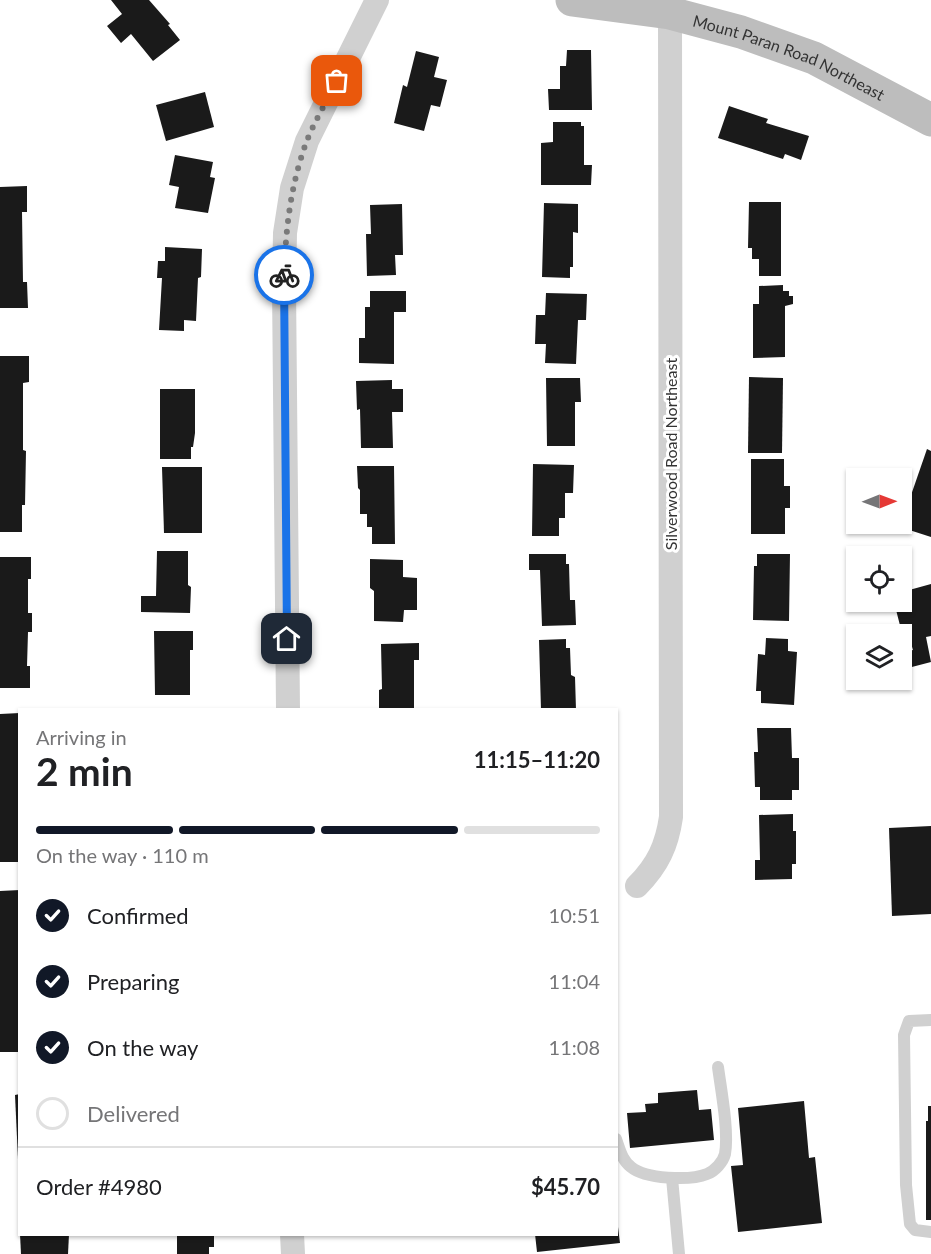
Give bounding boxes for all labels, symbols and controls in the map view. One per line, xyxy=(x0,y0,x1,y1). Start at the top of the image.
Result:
street label: Mount Paran Road Northeast xyxy=(691,10,888,103)
pin xyxy=(311,55,362,106)
icon: bag xyxy=(320,64,353,97)
courier xyxy=(254,245,314,305)
icon: bike xyxy=(268,259,301,292)
street label: Silverwood Road Northeast xyxy=(661,358,680,550)
north arrow xyxy=(846,468,912,534)
map controls xyxy=(846,468,912,690)
button: locate xyxy=(846,546,912,612)
pin xyxy=(261,613,312,664)
icon: home xyxy=(270,622,303,655)
button: layers xyxy=(846,624,912,690)
text: Arriving in xyxy=(36,725,127,749)
text: 11:15–11:20 xyxy=(474,746,600,773)
text: 2 min xyxy=(36,748,133,794)
text: On the way · 110 m xyxy=(36,843,209,867)
icon: check xyxy=(36,899,69,932)
text: Confirmed xyxy=(87,902,189,929)
text: 10:51 xyxy=(549,903,600,927)
icon: check xyxy=(36,965,69,998)
text: Preparing xyxy=(87,968,179,995)
text: 11:04 xyxy=(549,969,600,993)
icon: check xyxy=(36,1031,69,1064)
text: On the way xyxy=(87,1034,198,1061)
text: 11:08 xyxy=(549,1035,600,1059)
text: Delivered xyxy=(87,1100,180,1127)
text: Order #4980 xyxy=(36,1173,162,1200)
text: $45.70 xyxy=(531,1173,600,1200)

